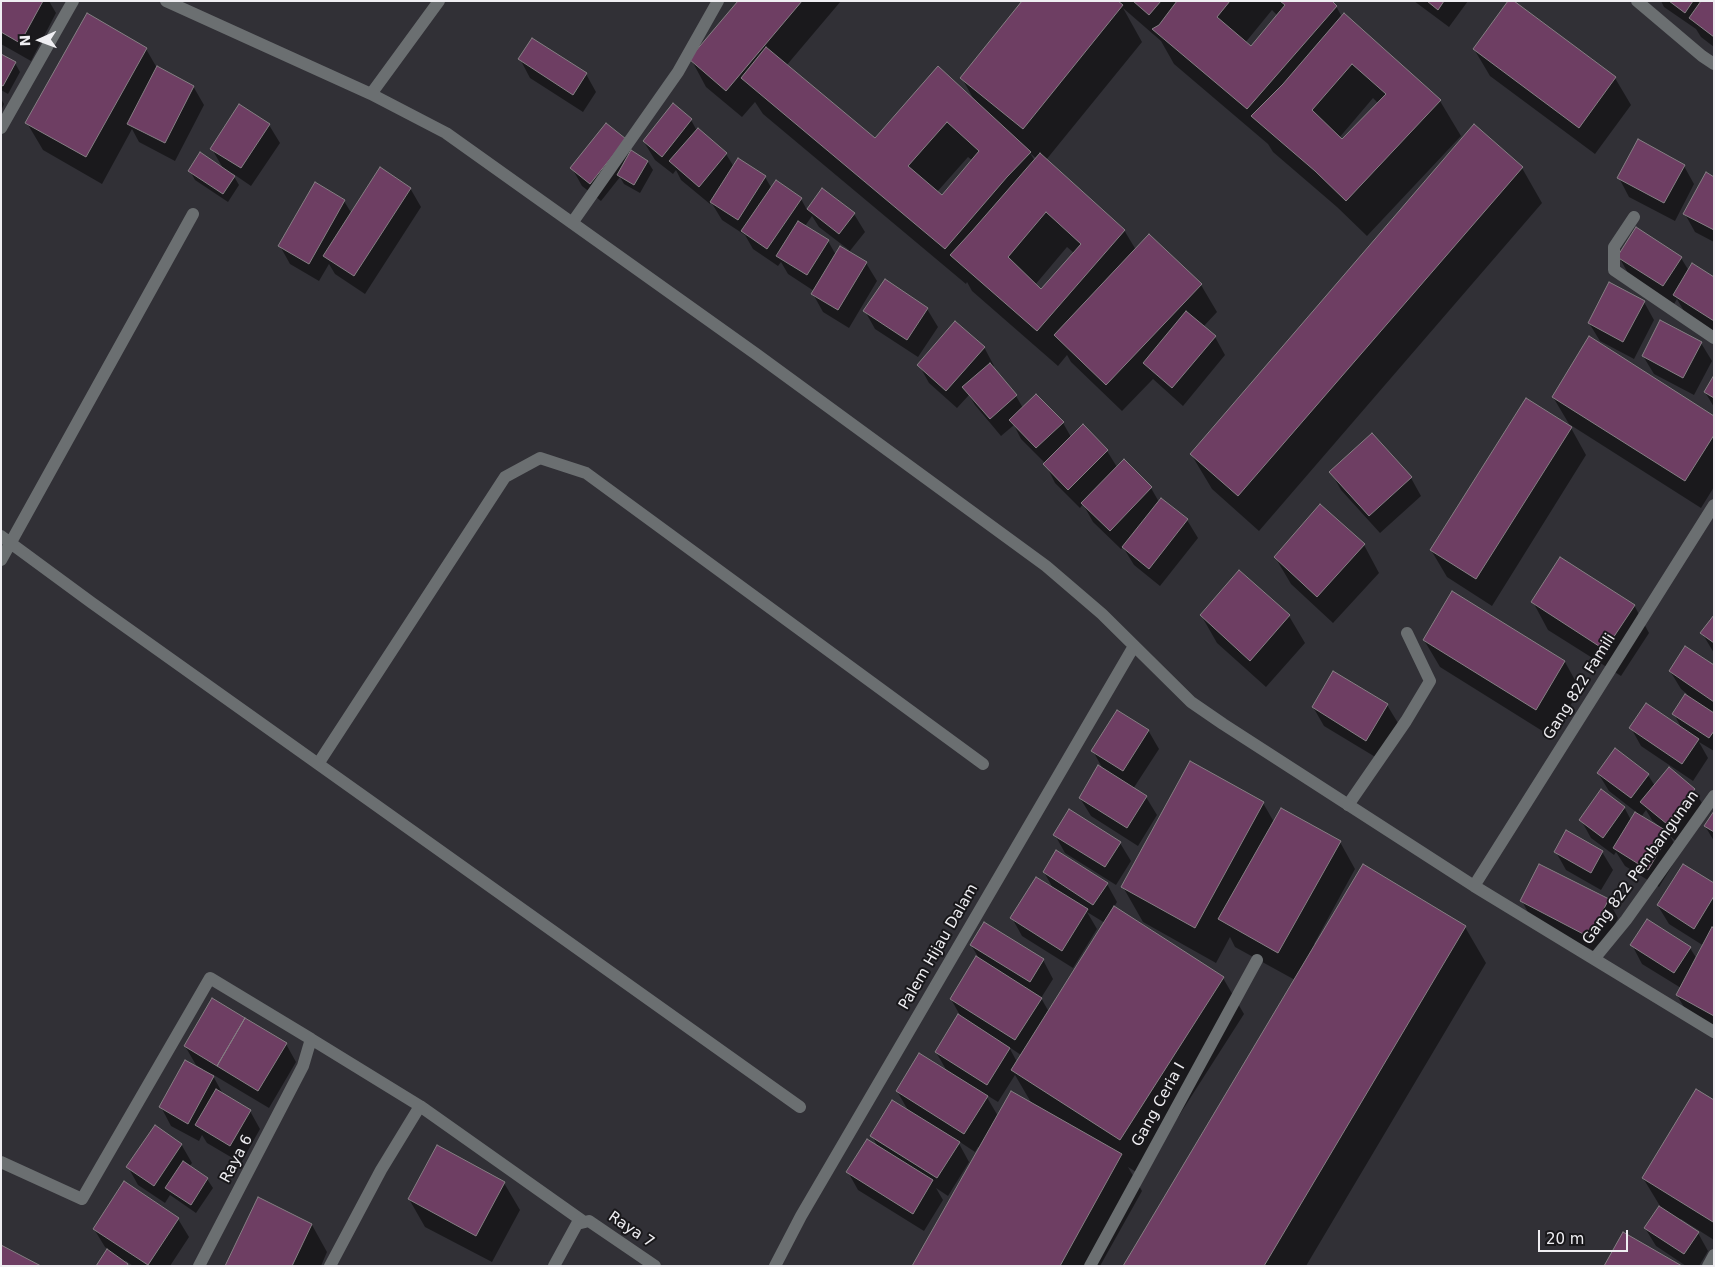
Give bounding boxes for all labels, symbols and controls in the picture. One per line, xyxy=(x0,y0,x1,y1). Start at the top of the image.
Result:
north arrow xyxy=(15,15,65,65)
text: N xyxy=(17,34,33,47)
street label: Gang 822 Famili xyxy=(1540,631,1620,743)
street label: Gang 822 Pembangunan xyxy=(1579,788,1703,948)
street label: Palem Hijau Dalam xyxy=(896,881,982,1013)
street label: Gang Ceria I xyxy=(1129,1060,1189,1150)
street label: Raya 6 xyxy=(217,1132,257,1186)
street label: Raya 7 xyxy=(605,1208,657,1252)
scale bar xyxy=(1540,1220,1630,1252)
text: 20 m xyxy=(1546,1230,1584,1248)

